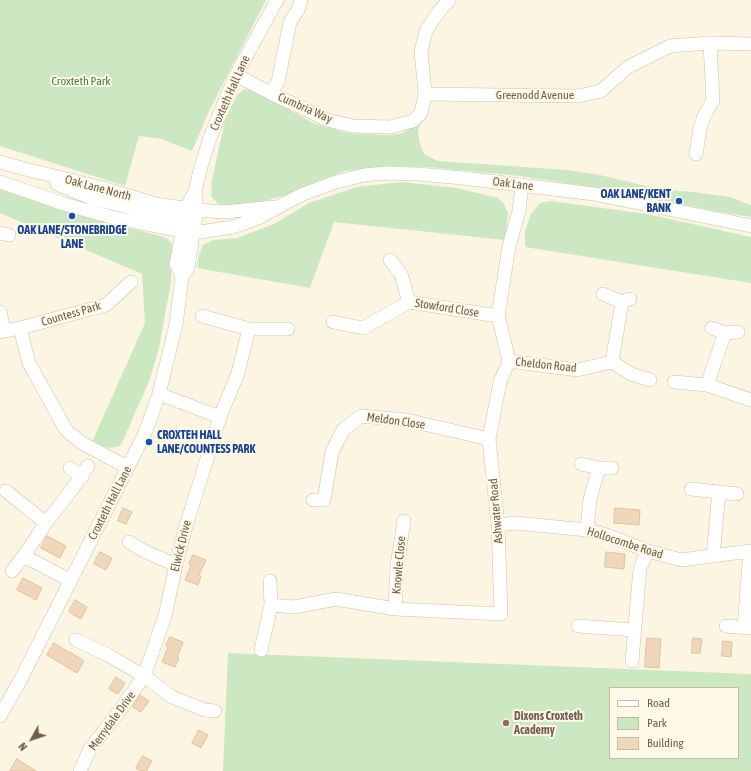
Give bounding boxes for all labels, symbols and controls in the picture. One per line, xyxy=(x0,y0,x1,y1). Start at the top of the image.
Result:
street label: Croxteth Hall Lane xyxy=(207,53,253,133)
park label: Croxteth Park xyxy=(51,74,111,88)
street label: Greenodd Avenue xyxy=(496,88,574,102)
street label: Cumbria Way xyxy=(276,90,334,126)
street label: Oak Lane North xyxy=(63,172,133,204)
street label: Oak Lane xyxy=(492,174,534,194)
place label: OAK LANE/KENT BANK xyxy=(600,187,671,215)
marker: OAK LANE/KENT BANK xyxy=(674,196,684,206)
marker: OAK LANE/STONEBRIDGE LANE xyxy=(67,211,77,221)
place label: OAK LANE/STONEBRIDGE LANE xyxy=(17,223,127,251)
street label: Stowford Close xyxy=(414,296,480,320)
street label: Countess Park xyxy=(39,299,103,329)
street label: Cheldon Road xyxy=(515,355,577,375)
street label: Meldon Close xyxy=(366,410,426,432)
place label: CROXTEH HALL LANE/COUNTESS PARK xyxy=(157,428,255,456)
marker: CROXTEH HALL LANE/COUNTESS PARK xyxy=(144,437,154,447)
street label: Croxteth Hall Lane xyxy=(85,464,135,542)
street label: Ashwater Road xyxy=(486,478,506,544)
street label: Elwick Drive xyxy=(168,519,194,573)
street label: Hollocombe Road xyxy=(585,524,665,562)
street label: Knowle Close xyxy=(389,535,409,595)
legend xyxy=(609,687,739,759)
street label: Merrydale Drive xyxy=(86,688,138,754)
text: Road xyxy=(647,696,670,710)
place label: Dixons Croxteth Academy xyxy=(514,709,583,737)
text: Park xyxy=(647,716,667,730)
marker: Dixons Croxteth Academy xyxy=(501,718,511,728)
north arrow xyxy=(12,719,52,759)
text: Building xyxy=(647,736,684,750)
text: N xyxy=(16,740,29,753)

